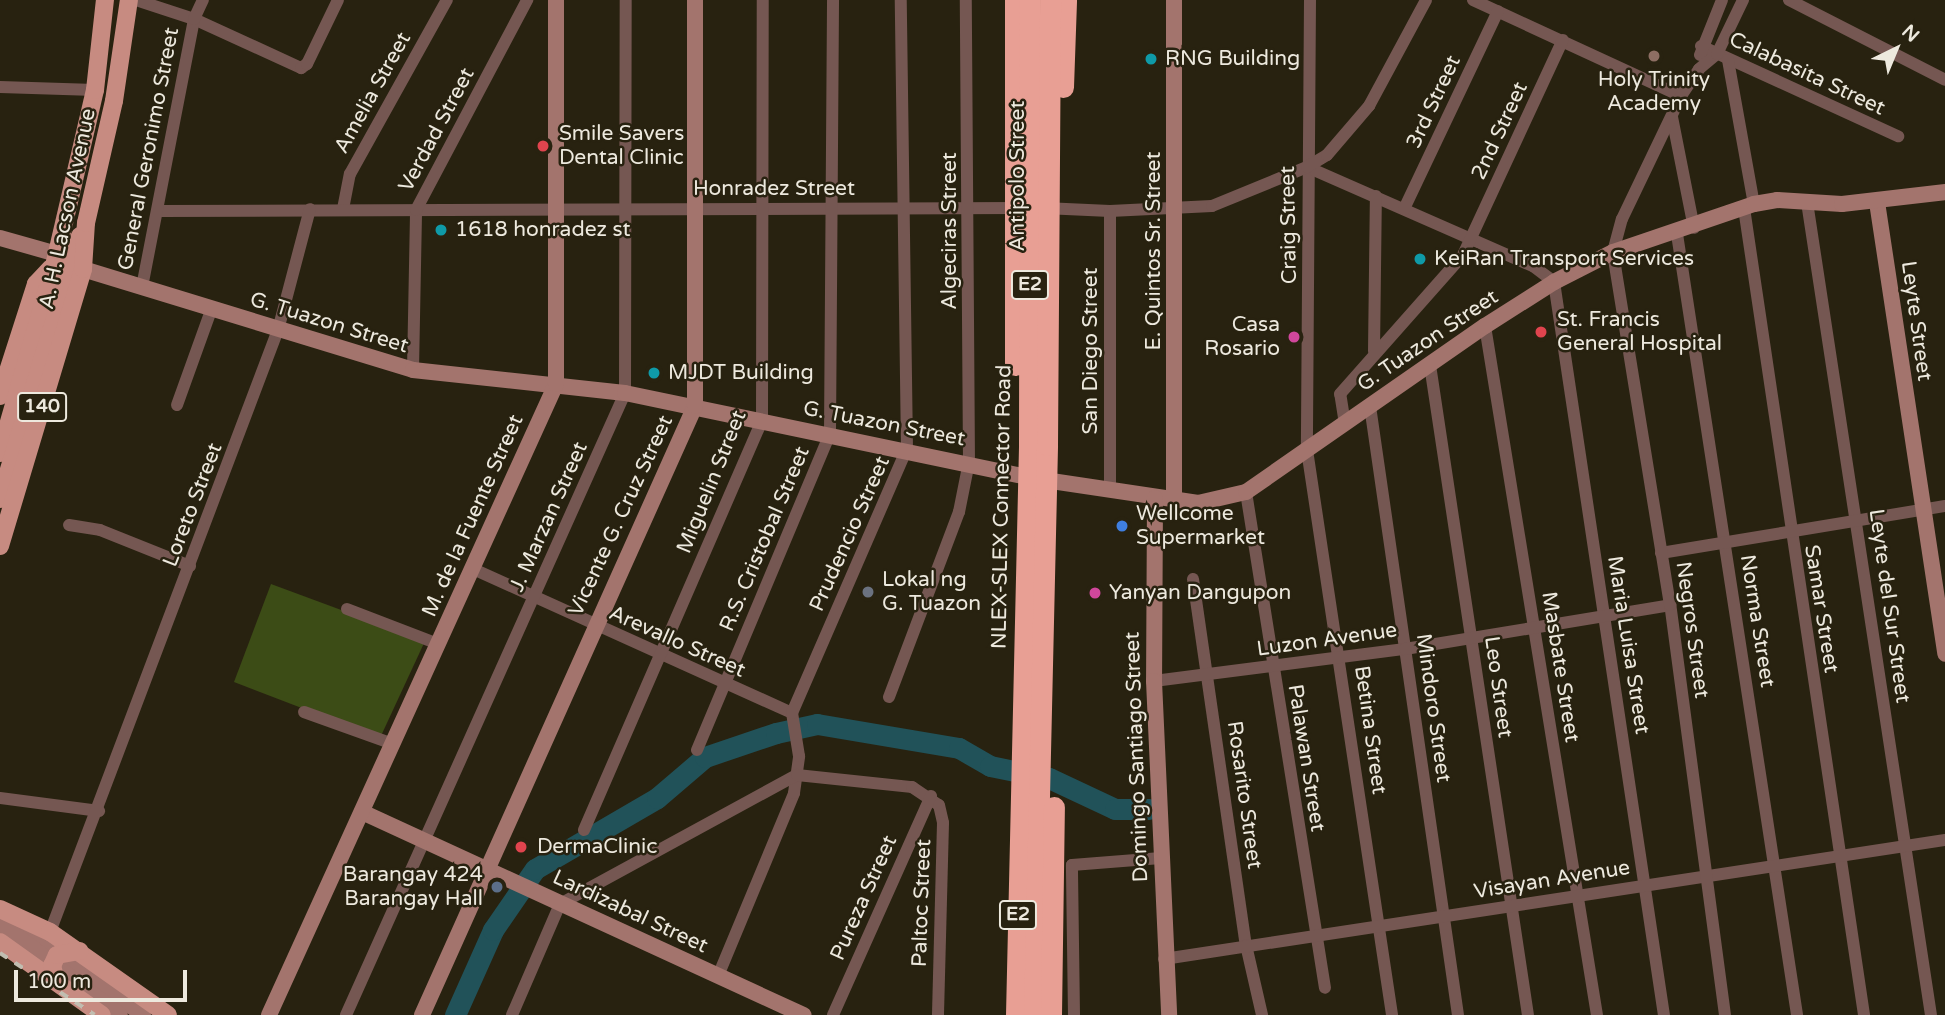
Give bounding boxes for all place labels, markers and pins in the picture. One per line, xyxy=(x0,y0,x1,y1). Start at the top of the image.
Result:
place label: RNG Building xyxy=(1165,46,1300,72)
marker: Holy Trinity Academy xyxy=(1646,48,1662,64)
marker: RNG Building xyxy=(1143,51,1159,67)
place label: Holy Trinity Academy xyxy=(1598,67,1710,117)
place label: Smile Savers Dental Clinic xyxy=(559,121,684,171)
marker: Smile Savers Dental Clinic xyxy=(533,136,553,156)
place label: 1618 honradez st xyxy=(455,217,630,243)
marker: 1618 honradez st xyxy=(433,222,449,238)
place label: KeiRan Transport Services xyxy=(1434,246,1694,272)
marker: KeiRan Transport Services xyxy=(1412,251,1428,267)
place label: St. Francis General Hospital xyxy=(1557,307,1722,357)
place label: Casa Rosario xyxy=(1204,312,1280,362)
marker: St. Francis General Hospital xyxy=(1531,322,1551,342)
marker: Casa Rosario xyxy=(1286,329,1302,345)
place label: MJDT Building xyxy=(668,360,814,386)
marker: MJDT Building xyxy=(646,365,662,381)
place label: Wellcome Supermarket xyxy=(1136,501,1265,551)
marker: Wellcome Supermarket xyxy=(1114,518,1130,534)
place label: Lokal ng G. Tuazon xyxy=(882,567,981,617)
place label: Yanyan Dangupon xyxy=(1109,580,1291,606)
marker: Lokal ng G. Tuazon xyxy=(860,584,876,600)
marker: Yanyan Dangupon xyxy=(1087,585,1103,601)
place label: DermaClinic xyxy=(537,834,657,860)
marker: DermaClinic xyxy=(511,837,531,857)
place label: Barangay 424 Barangay Hall xyxy=(343,862,483,912)
marker: Barangay 424 Barangay Hall xyxy=(489,879,505,895)

